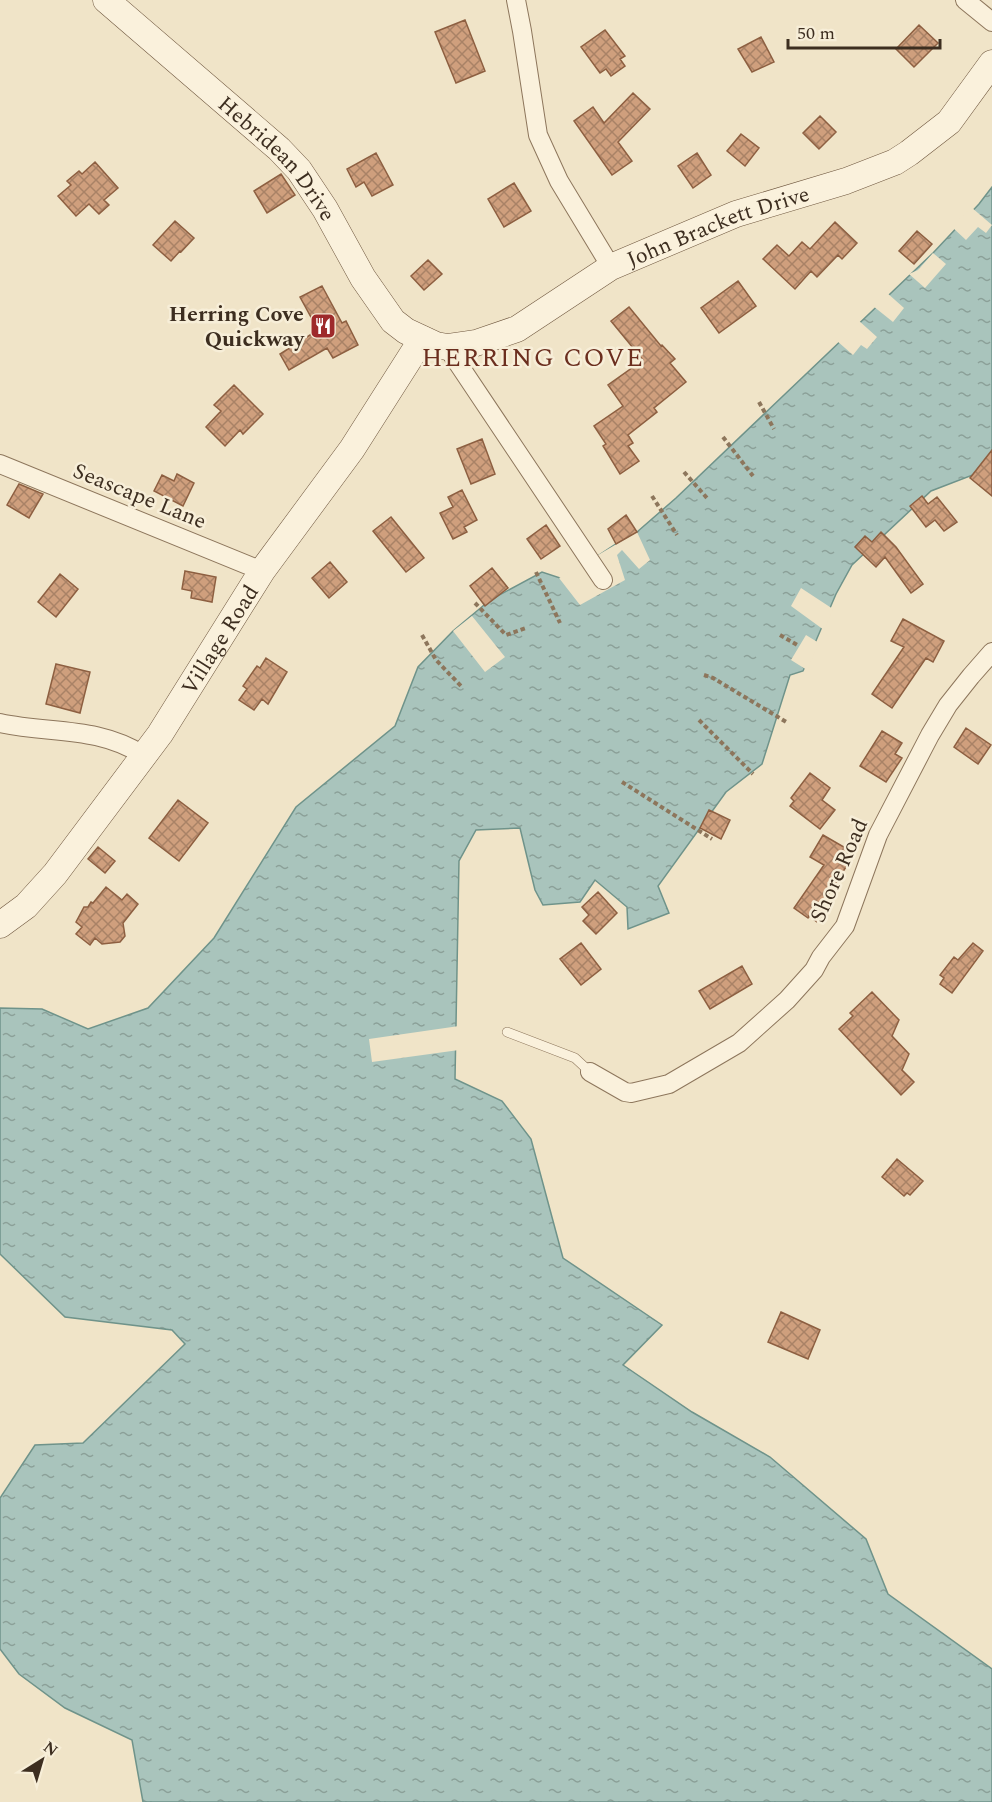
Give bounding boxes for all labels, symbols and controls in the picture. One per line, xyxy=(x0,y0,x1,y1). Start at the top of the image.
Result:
scale bar xyxy=(788,12,940,50)
text: 50 m xyxy=(797,20,835,47)
street label: Hebridean Drive xyxy=(210,88,343,227)
street label: John Brackett Drive xyxy=(622,178,814,277)
place label: Herring Cove Quickway xyxy=(169,298,306,356)
restaurant icon: Herring Cove Quickway xyxy=(308,311,338,341)
district label: HERRING COVE xyxy=(421,338,645,378)
street label: Seascape Lane xyxy=(68,455,211,538)
street label: Village Road xyxy=(174,579,267,702)
street label: Shore Road xyxy=(802,813,877,928)
north arrow xyxy=(12,1730,72,1790)
text: N xyxy=(38,1735,63,1762)

